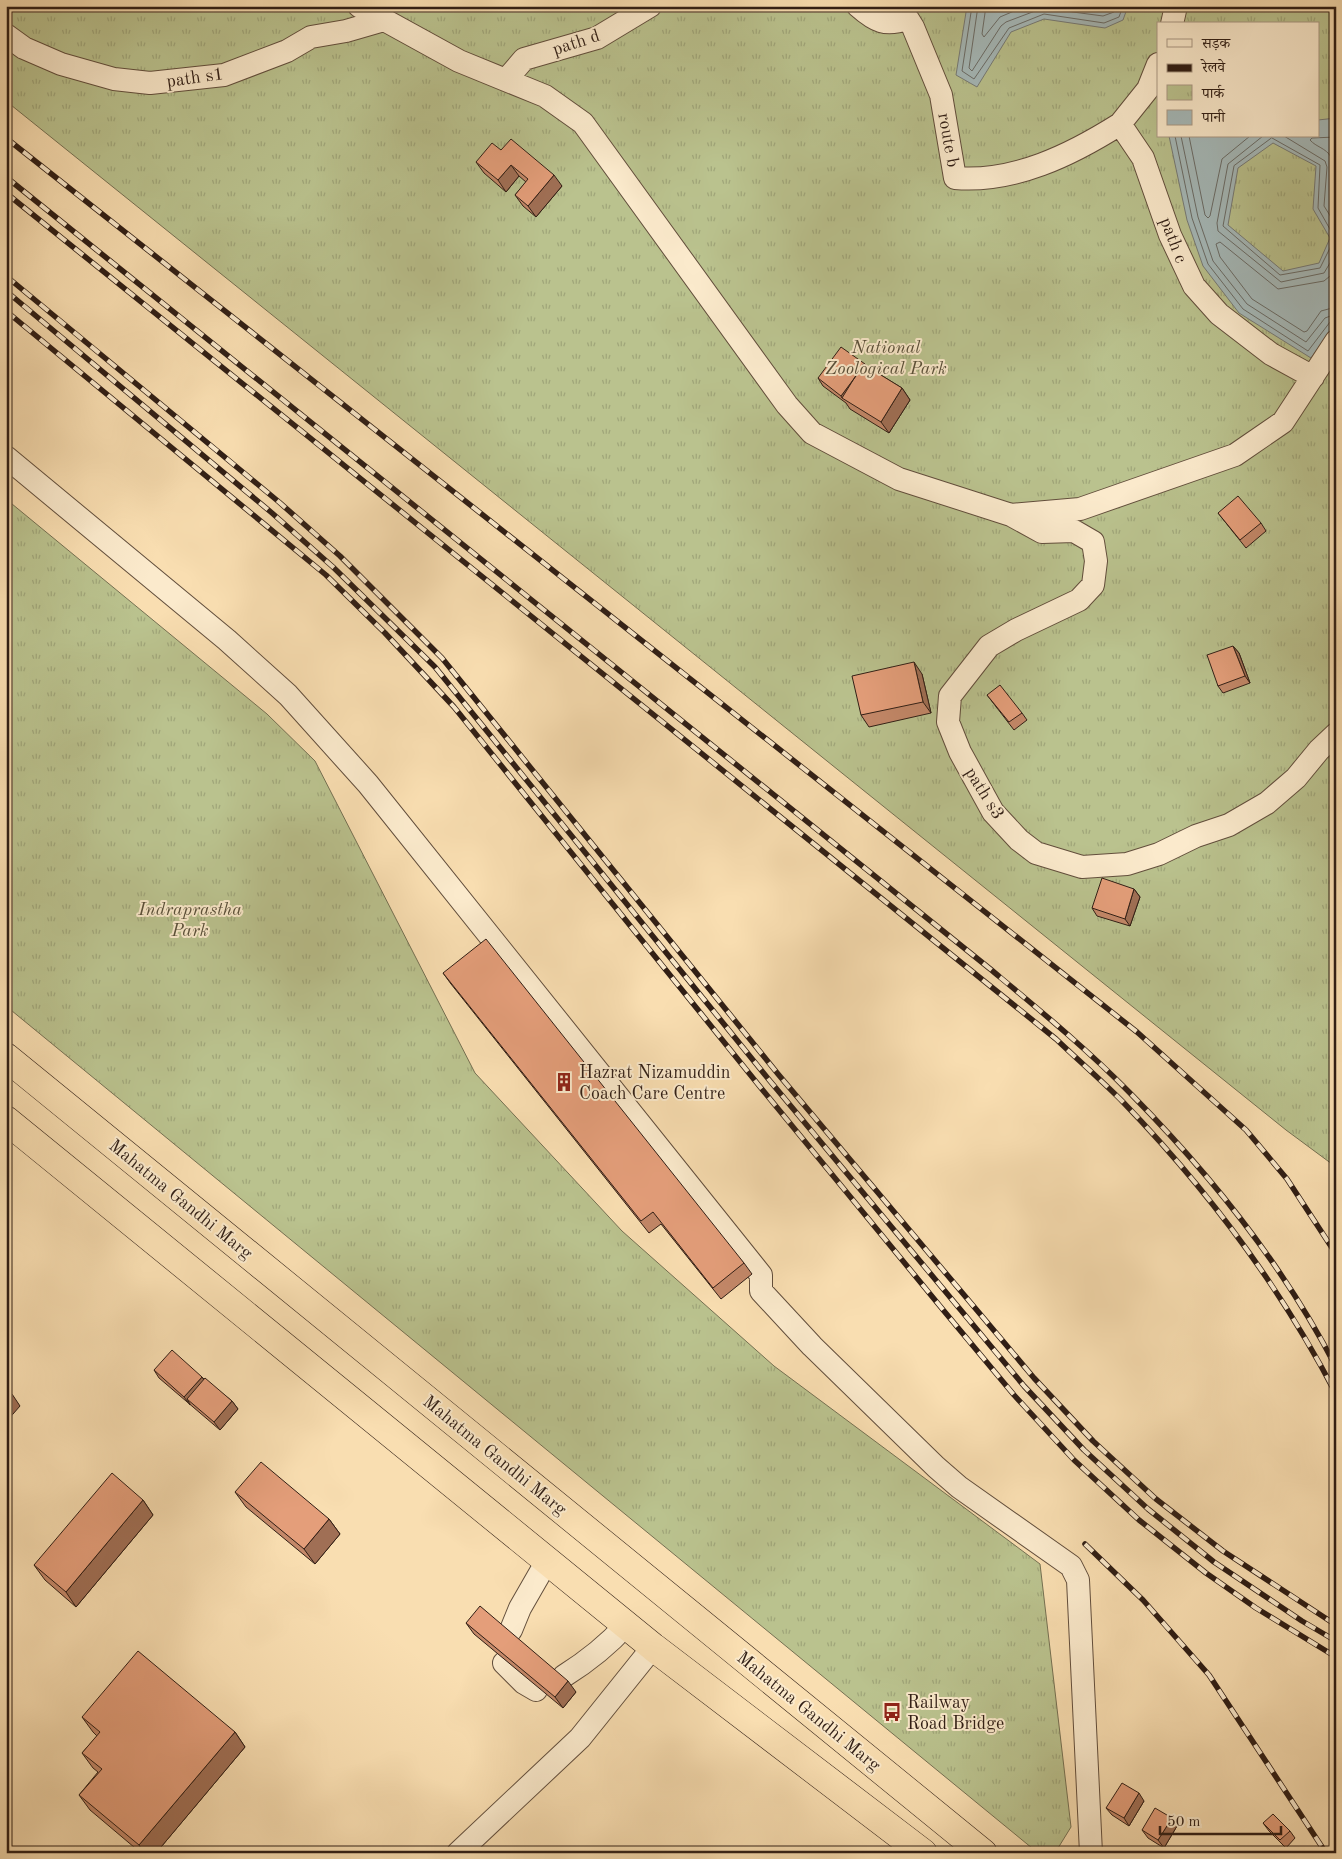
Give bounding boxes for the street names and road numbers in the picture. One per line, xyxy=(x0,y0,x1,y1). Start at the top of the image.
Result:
street label: path d xyxy=(550,27,602,59)
street label: path s1 xyxy=(165,65,225,91)
street label: route b xyxy=(934,112,962,169)
street label: path c xyxy=(1156,215,1190,266)
street label: path s3 xyxy=(961,764,1007,823)
street label: Mahatma Gandhi Marg xyxy=(105,1136,256,1263)
street label: Mahatma Gandhi Marg xyxy=(419,1392,570,1519)
street label: Mahatma Gandhi Marg xyxy=(733,1648,884,1775)

